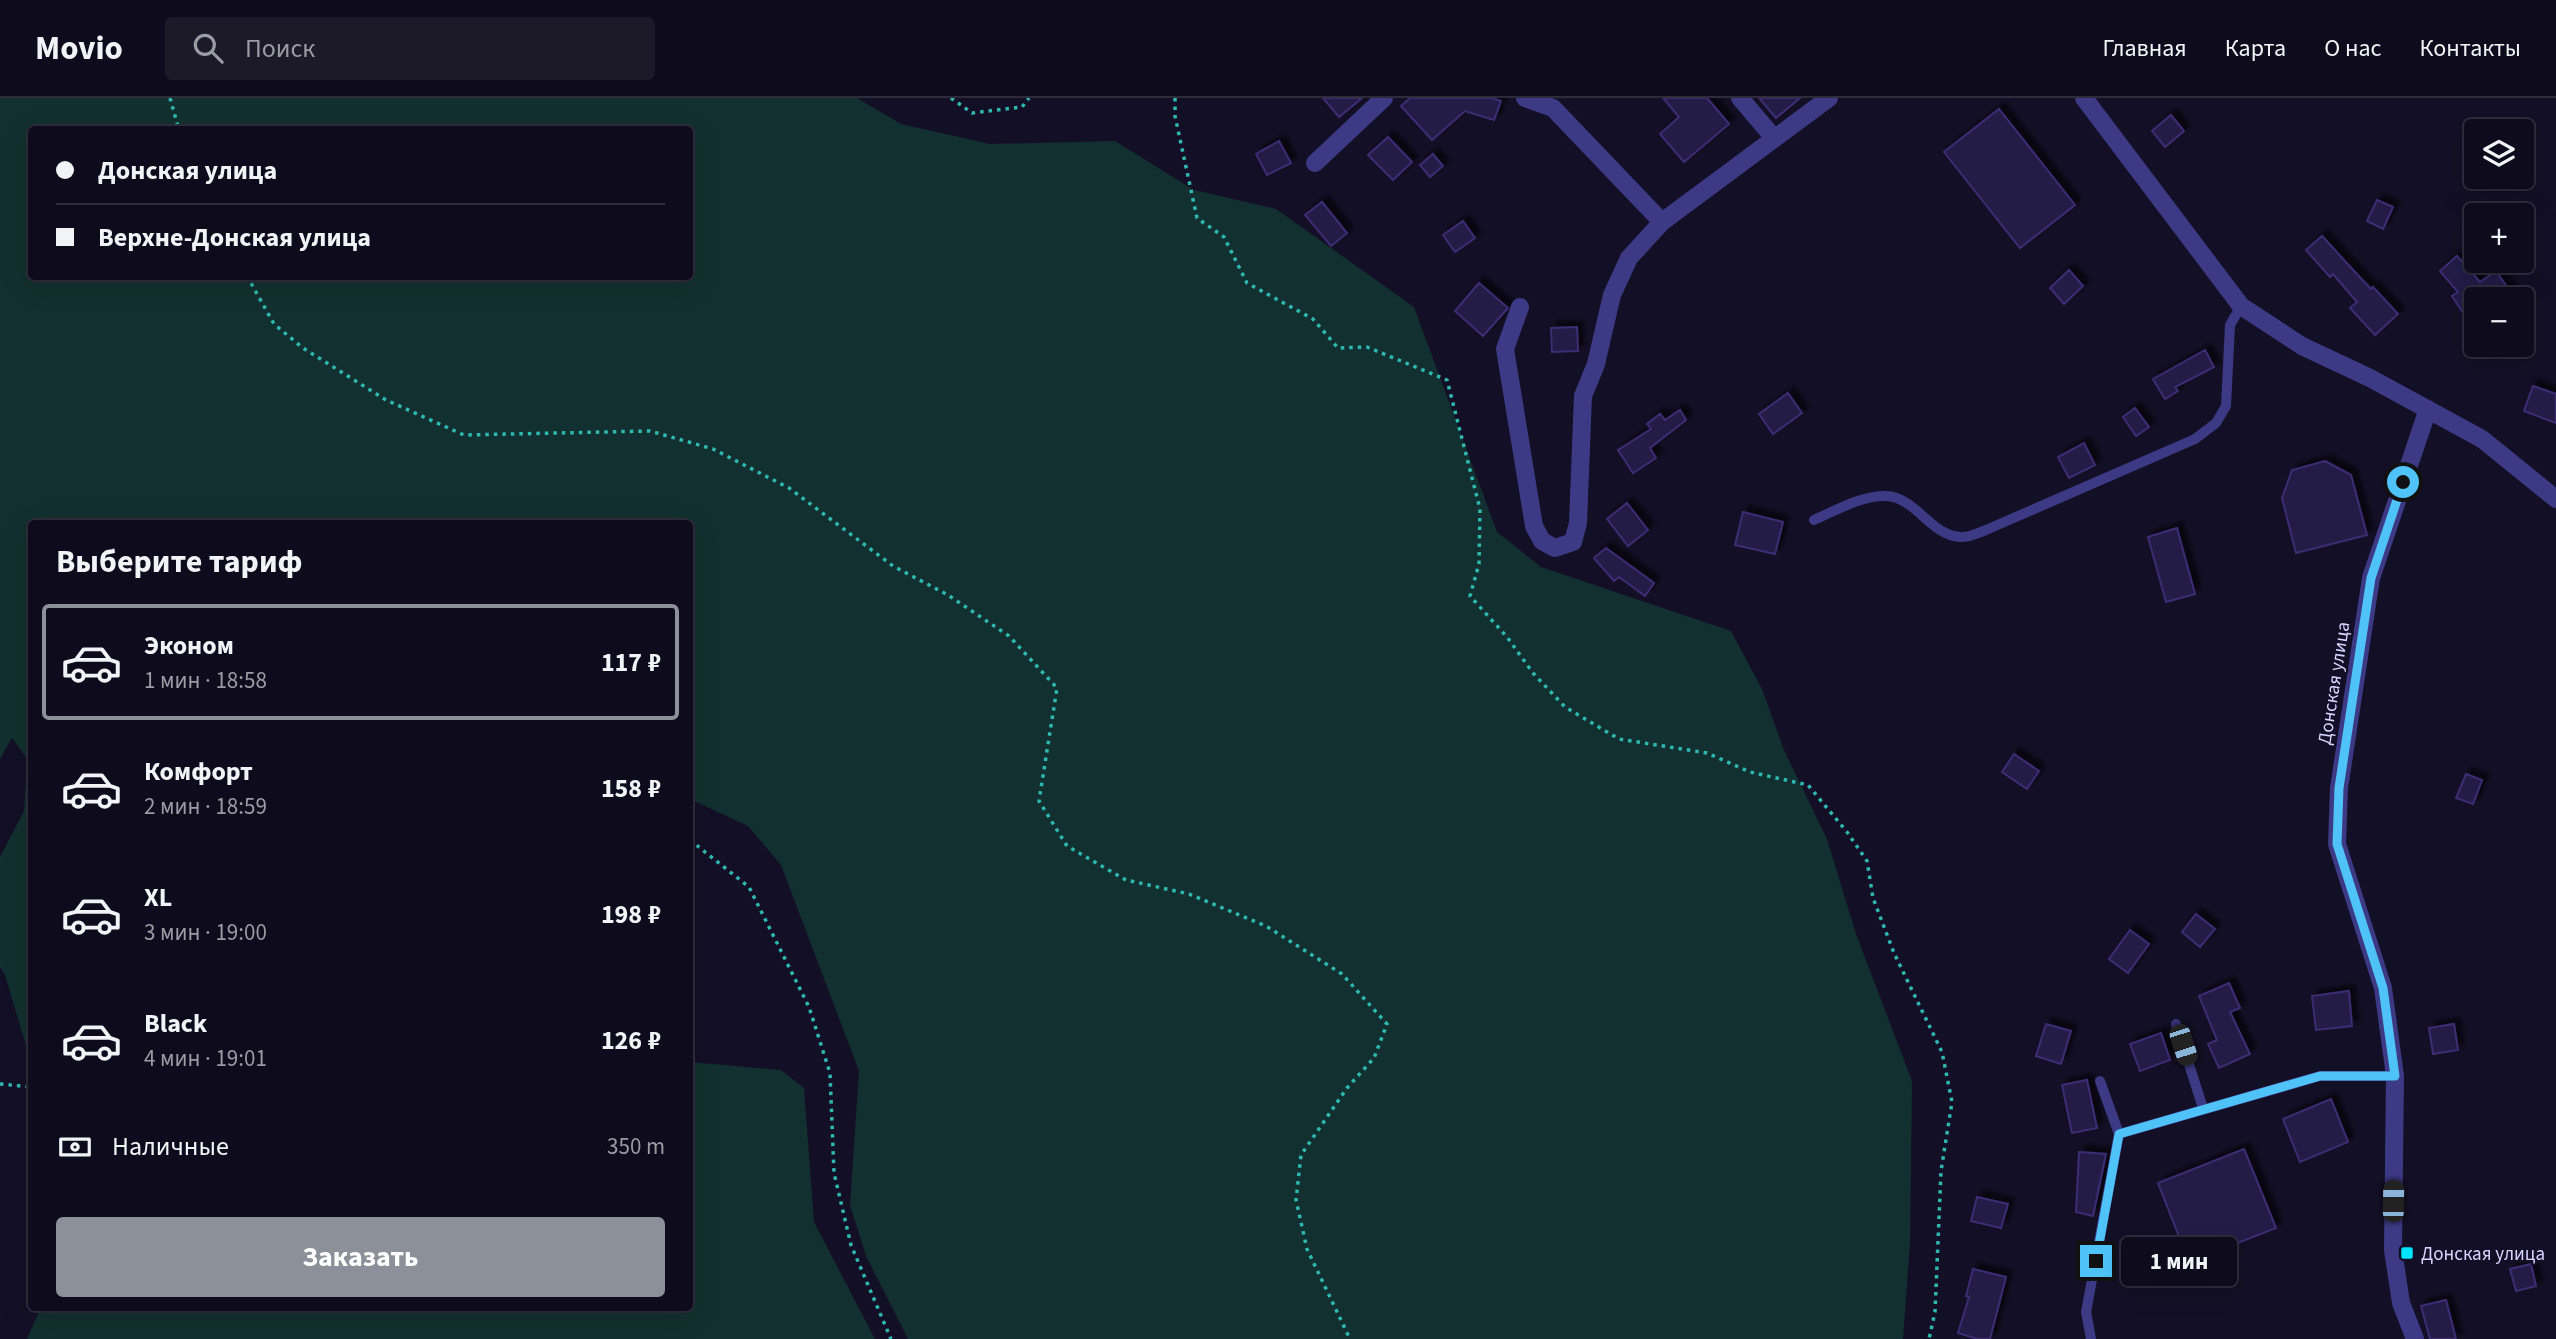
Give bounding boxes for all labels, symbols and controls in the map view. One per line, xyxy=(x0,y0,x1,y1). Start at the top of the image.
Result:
search box xyxy=(165,17,655,80)
text: Movio xyxy=(35,25,123,72)
icon: search xyxy=(189,29,227,67)
text: Поиск xyxy=(245,30,315,67)
text: Главная xyxy=(2102,31,2187,66)
text: Карта xyxy=(2225,31,2286,66)
text: О нас xyxy=(2324,31,2381,66)
text: Контакты xyxy=(2419,31,2521,66)
map controls xyxy=(2464,119,2534,357)
button: layers xyxy=(2464,119,2534,189)
text: Донская улица xyxy=(98,152,277,189)
button: + xyxy=(2464,203,2534,273)
text: Верхне-Донская улица xyxy=(98,219,371,256)
button: − xyxy=(2464,287,2534,357)
route start xyxy=(2387,466,2419,498)
text: Выберите тариф xyxy=(56,539,303,585)
street label: Донская улица xyxy=(2311,620,2358,747)
text: Эконом xyxy=(144,627,234,664)
icon: car xyxy=(60,631,123,694)
text: 117 ₽ xyxy=(601,644,661,681)
text: 1 мин · 18:58 xyxy=(144,664,267,697)
text: Комфорт xyxy=(144,753,253,790)
icon: car xyxy=(60,757,123,820)
text: 158 ₽ xyxy=(601,770,661,807)
text: 2 мин · 18:59 xyxy=(144,790,267,823)
text: XL xyxy=(144,879,172,916)
icon: car xyxy=(60,883,123,946)
text: 198 ₽ xyxy=(601,896,661,933)
text: 3 мин · 19:00 xyxy=(144,916,267,949)
text: Black xyxy=(144,1005,207,1042)
icon: car xyxy=(60,1009,123,1072)
text: 126 ₽ xyxy=(601,1022,661,1059)
car xyxy=(2167,1022,2200,1068)
text: 4 мин · 19:01 xyxy=(144,1042,267,1075)
icon: cash xyxy=(56,1128,94,1166)
text: Наличные xyxy=(112,1128,229,1165)
text: 350 m xyxy=(607,1130,665,1163)
car xyxy=(2383,1180,2404,1222)
button: Заказать xyxy=(56,1217,665,1297)
callout: 1 мин xyxy=(2120,1236,2236,1286)
place label: Донская улица xyxy=(2421,1241,2545,1268)
route end xyxy=(2080,1245,2112,1277)
text: 1 мин xyxy=(2150,1245,2208,1278)
marker: Донская улица xyxy=(2399,1245,2415,1261)

